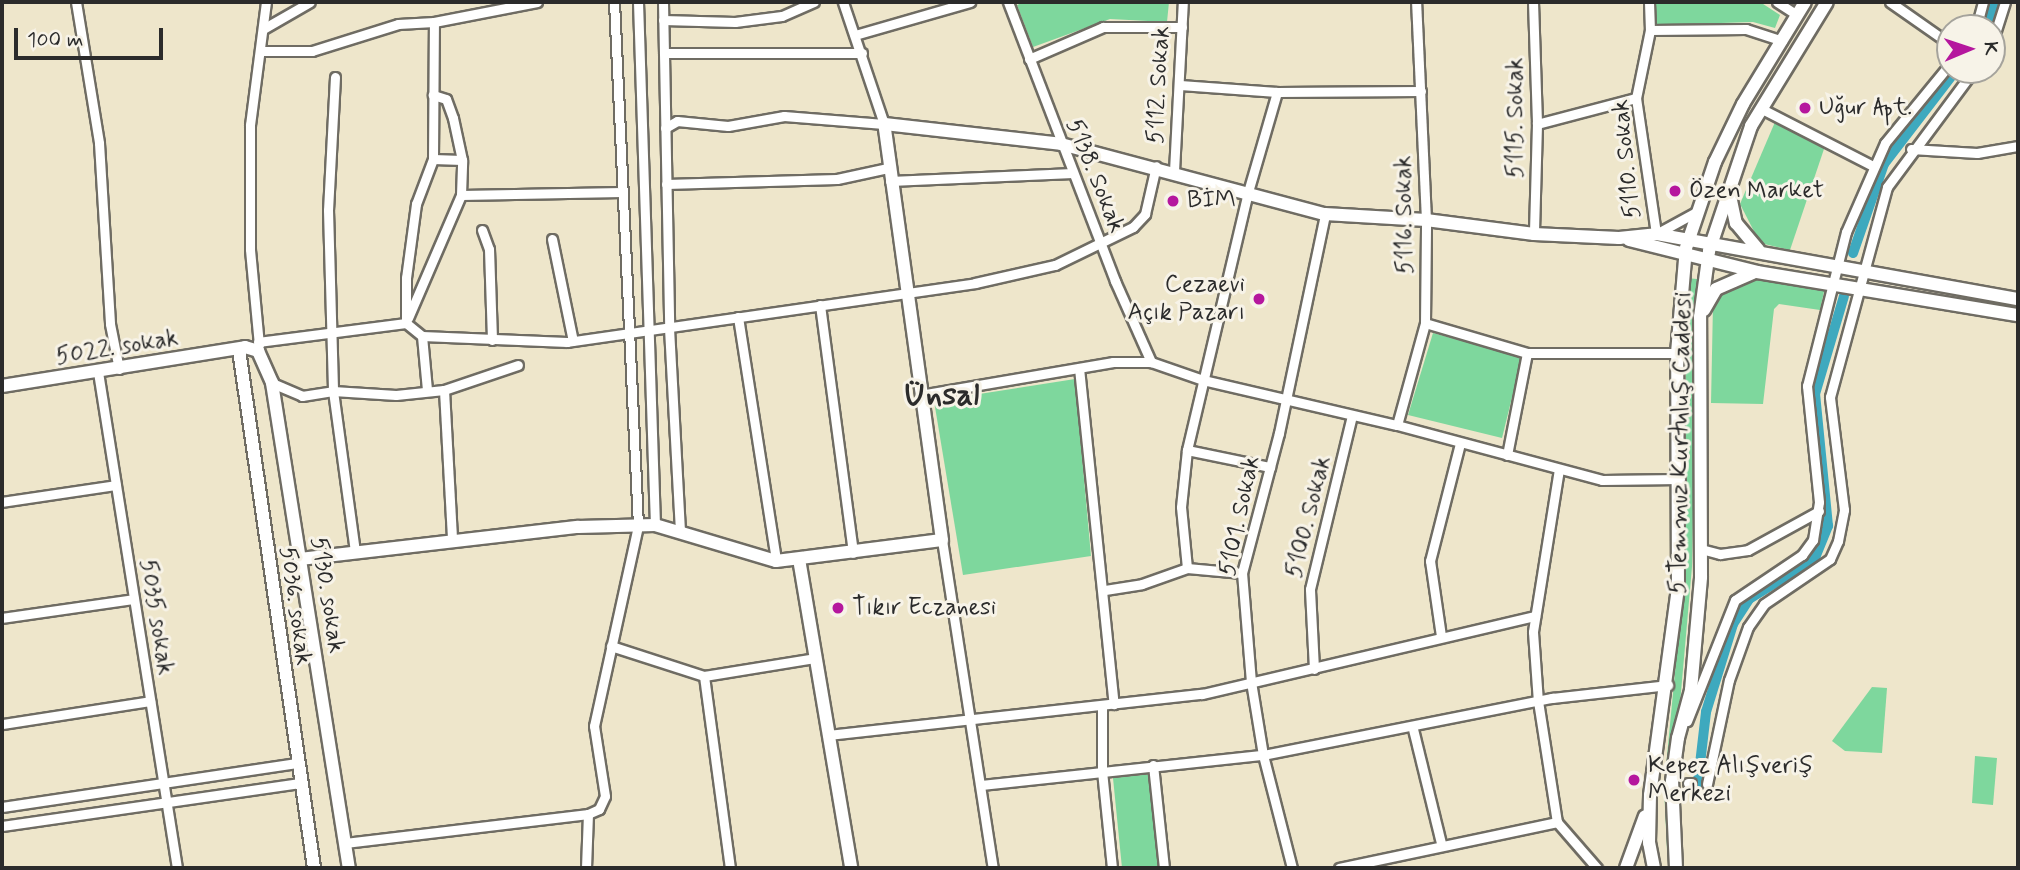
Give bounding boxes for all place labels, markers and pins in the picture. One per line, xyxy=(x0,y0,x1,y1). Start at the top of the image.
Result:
place label: Uğur Apt. xyxy=(1819,94,1912,122)
marker: Uğur Apt. xyxy=(1797,100,1813,116)
place label: Özen Market xyxy=(1689,177,1828,205)
marker: Özen Market xyxy=(1667,183,1683,199)
place label: BİM xyxy=(1187,187,1236,215)
marker: BİM xyxy=(1165,193,1181,209)
place label: Cezaevi Açık Pazarı xyxy=(1126,271,1245,327)
marker: Cezaevi Açık Pazarı xyxy=(1251,291,1267,307)
place label: Tıkır Eczanesi xyxy=(852,594,1003,622)
marker: Tıkır Eczanesi xyxy=(830,600,846,616)
place label: Kepez Alışveriş Merkezi xyxy=(1648,752,1813,808)
marker: Kepez Alışveriş Merkezi xyxy=(1626,772,1642,788)

